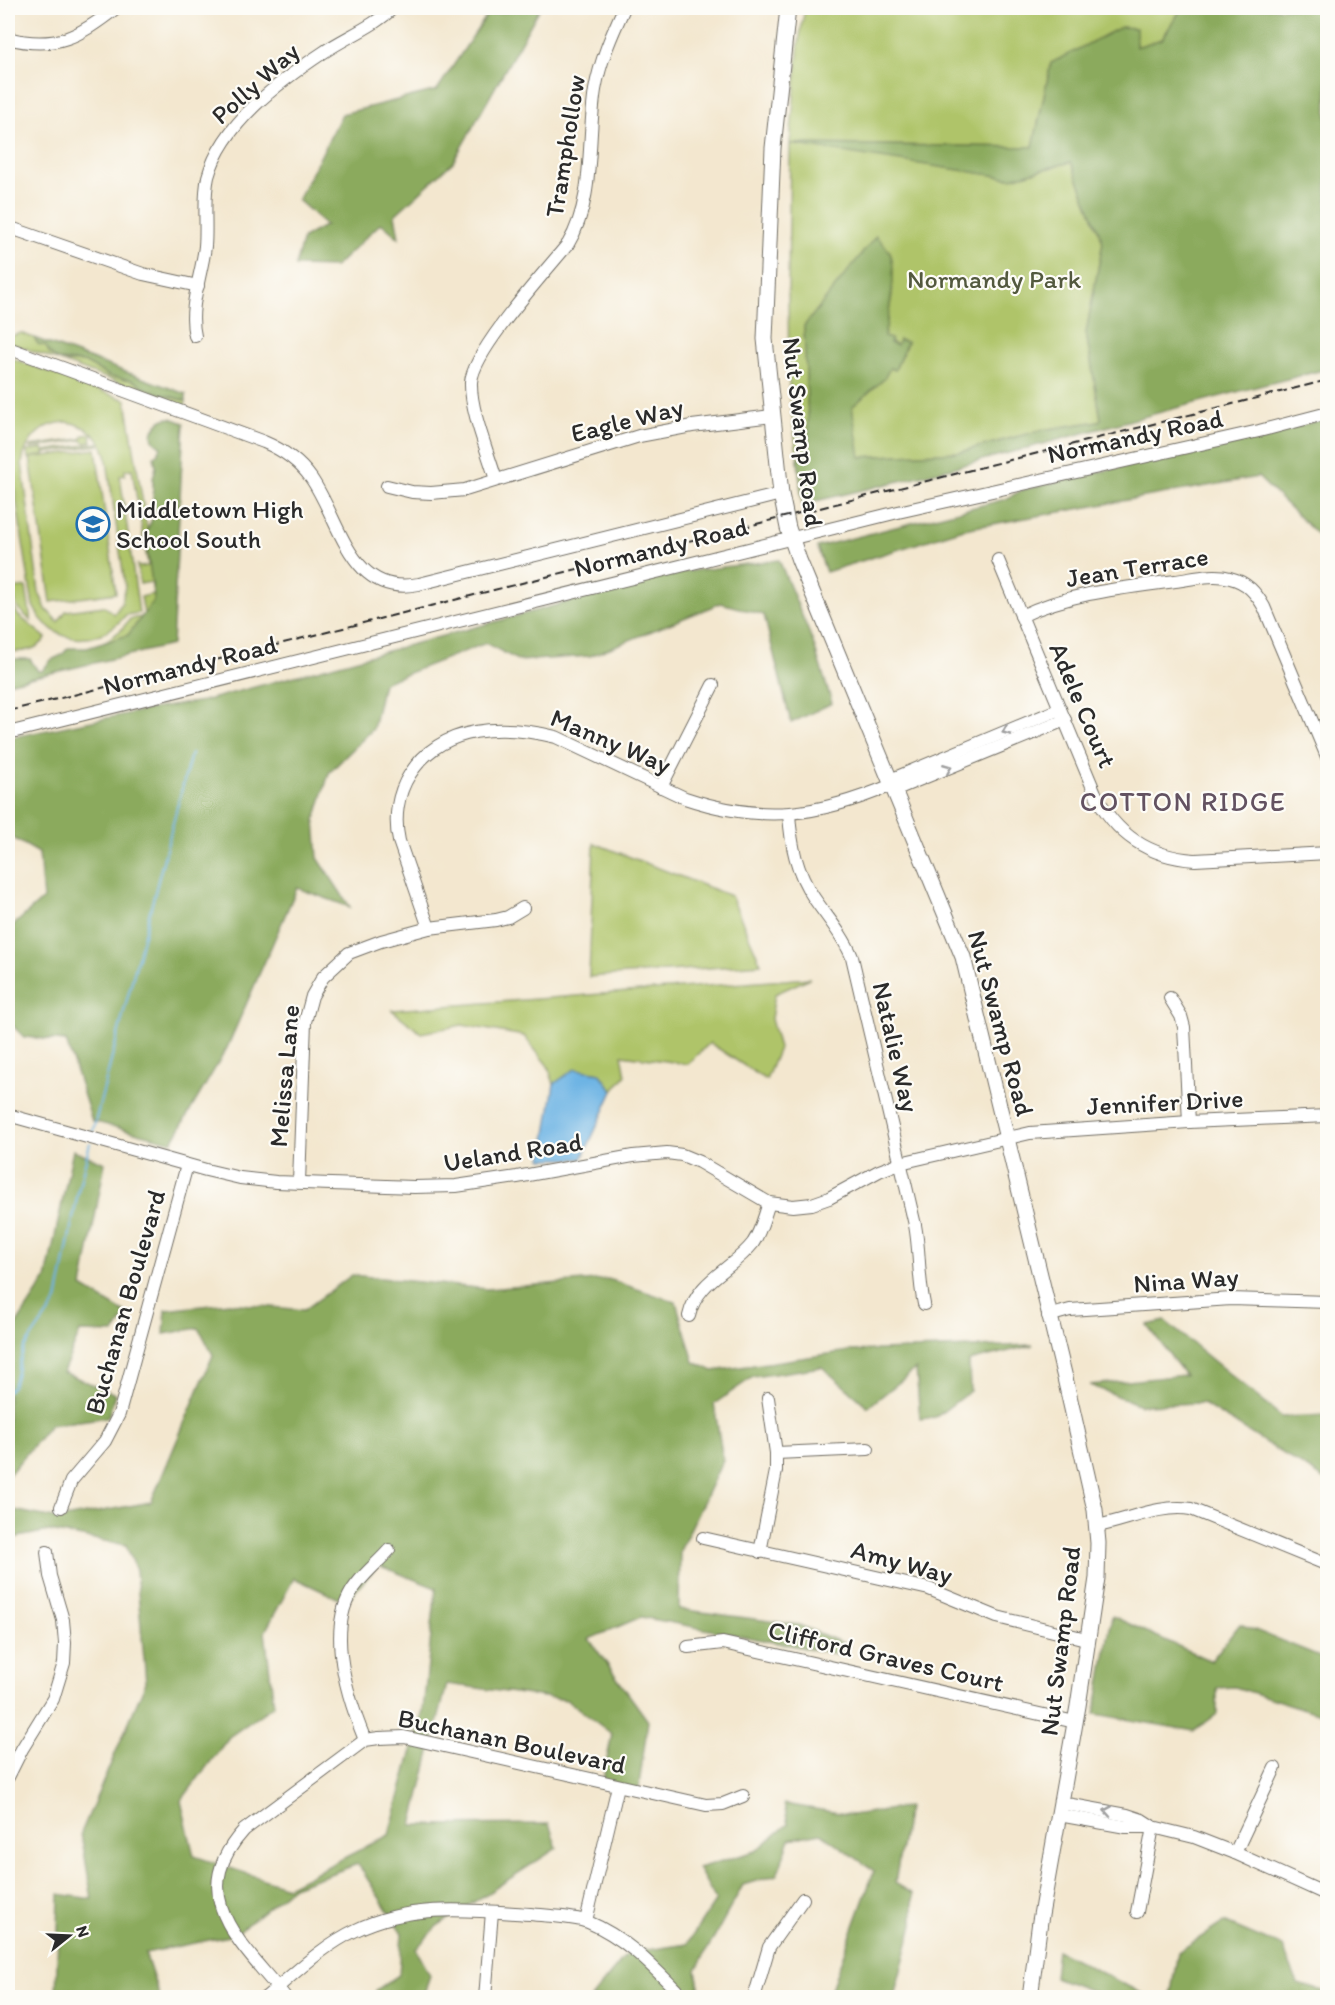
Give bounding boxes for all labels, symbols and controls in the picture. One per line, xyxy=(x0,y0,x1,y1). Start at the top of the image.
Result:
street label: Polly Way xyxy=(204,35,306,131)
street label: Tramphollow xyxy=(538,72,592,220)
park label: Normandy Park xyxy=(907,263,1082,295)
street label: Nut Swamp Road xyxy=(775,335,831,529)
street label: Eagle Way xyxy=(567,391,687,449)
street label: Normandy Road xyxy=(1044,402,1226,470)
place label: Middletown High School South xyxy=(116,493,304,555)
school or university icon: Middletown High School South xyxy=(75,506,111,542)
street label: Normandy Road xyxy=(570,510,752,584)
street label: Jean Terrace xyxy=(1063,540,1211,594)
street label: Normandy Road xyxy=(99,628,281,702)
street label: Adele Court xyxy=(1042,637,1124,773)
street label: Manny Way xyxy=(546,701,676,781)
one-way arrow xyxy=(1001,724,1012,736)
one-way arrow xyxy=(942,763,953,775)
district label: COTTON RIDGE xyxy=(1080,785,1286,818)
street label: Nut Swamp Road xyxy=(961,927,1041,1119)
street label: Natalie Way xyxy=(865,979,927,1115)
street label: Melissa Lane xyxy=(262,1003,306,1149)
street label: Jennifer Drive xyxy=(1086,1082,1244,1122)
street label: Ueland Road xyxy=(441,1125,586,1179)
street label: Buchanan Boulevard xyxy=(78,1186,172,1418)
street label: Nina Way xyxy=(1132,1260,1240,1300)
street label: Amy Way xyxy=(848,1533,956,1591)
street label: Nut Swamp Road xyxy=(1032,1544,1088,1738)
street label: Clifford Graves Court xyxy=(765,1613,1007,1699)
street label: Buchanan Boulevard xyxy=(395,1701,629,1781)
one-way arrow xyxy=(1103,1805,1113,1818)
north arrow xyxy=(39,1906,99,1966)
text: N xyxy=(72,1923,93,1940)

